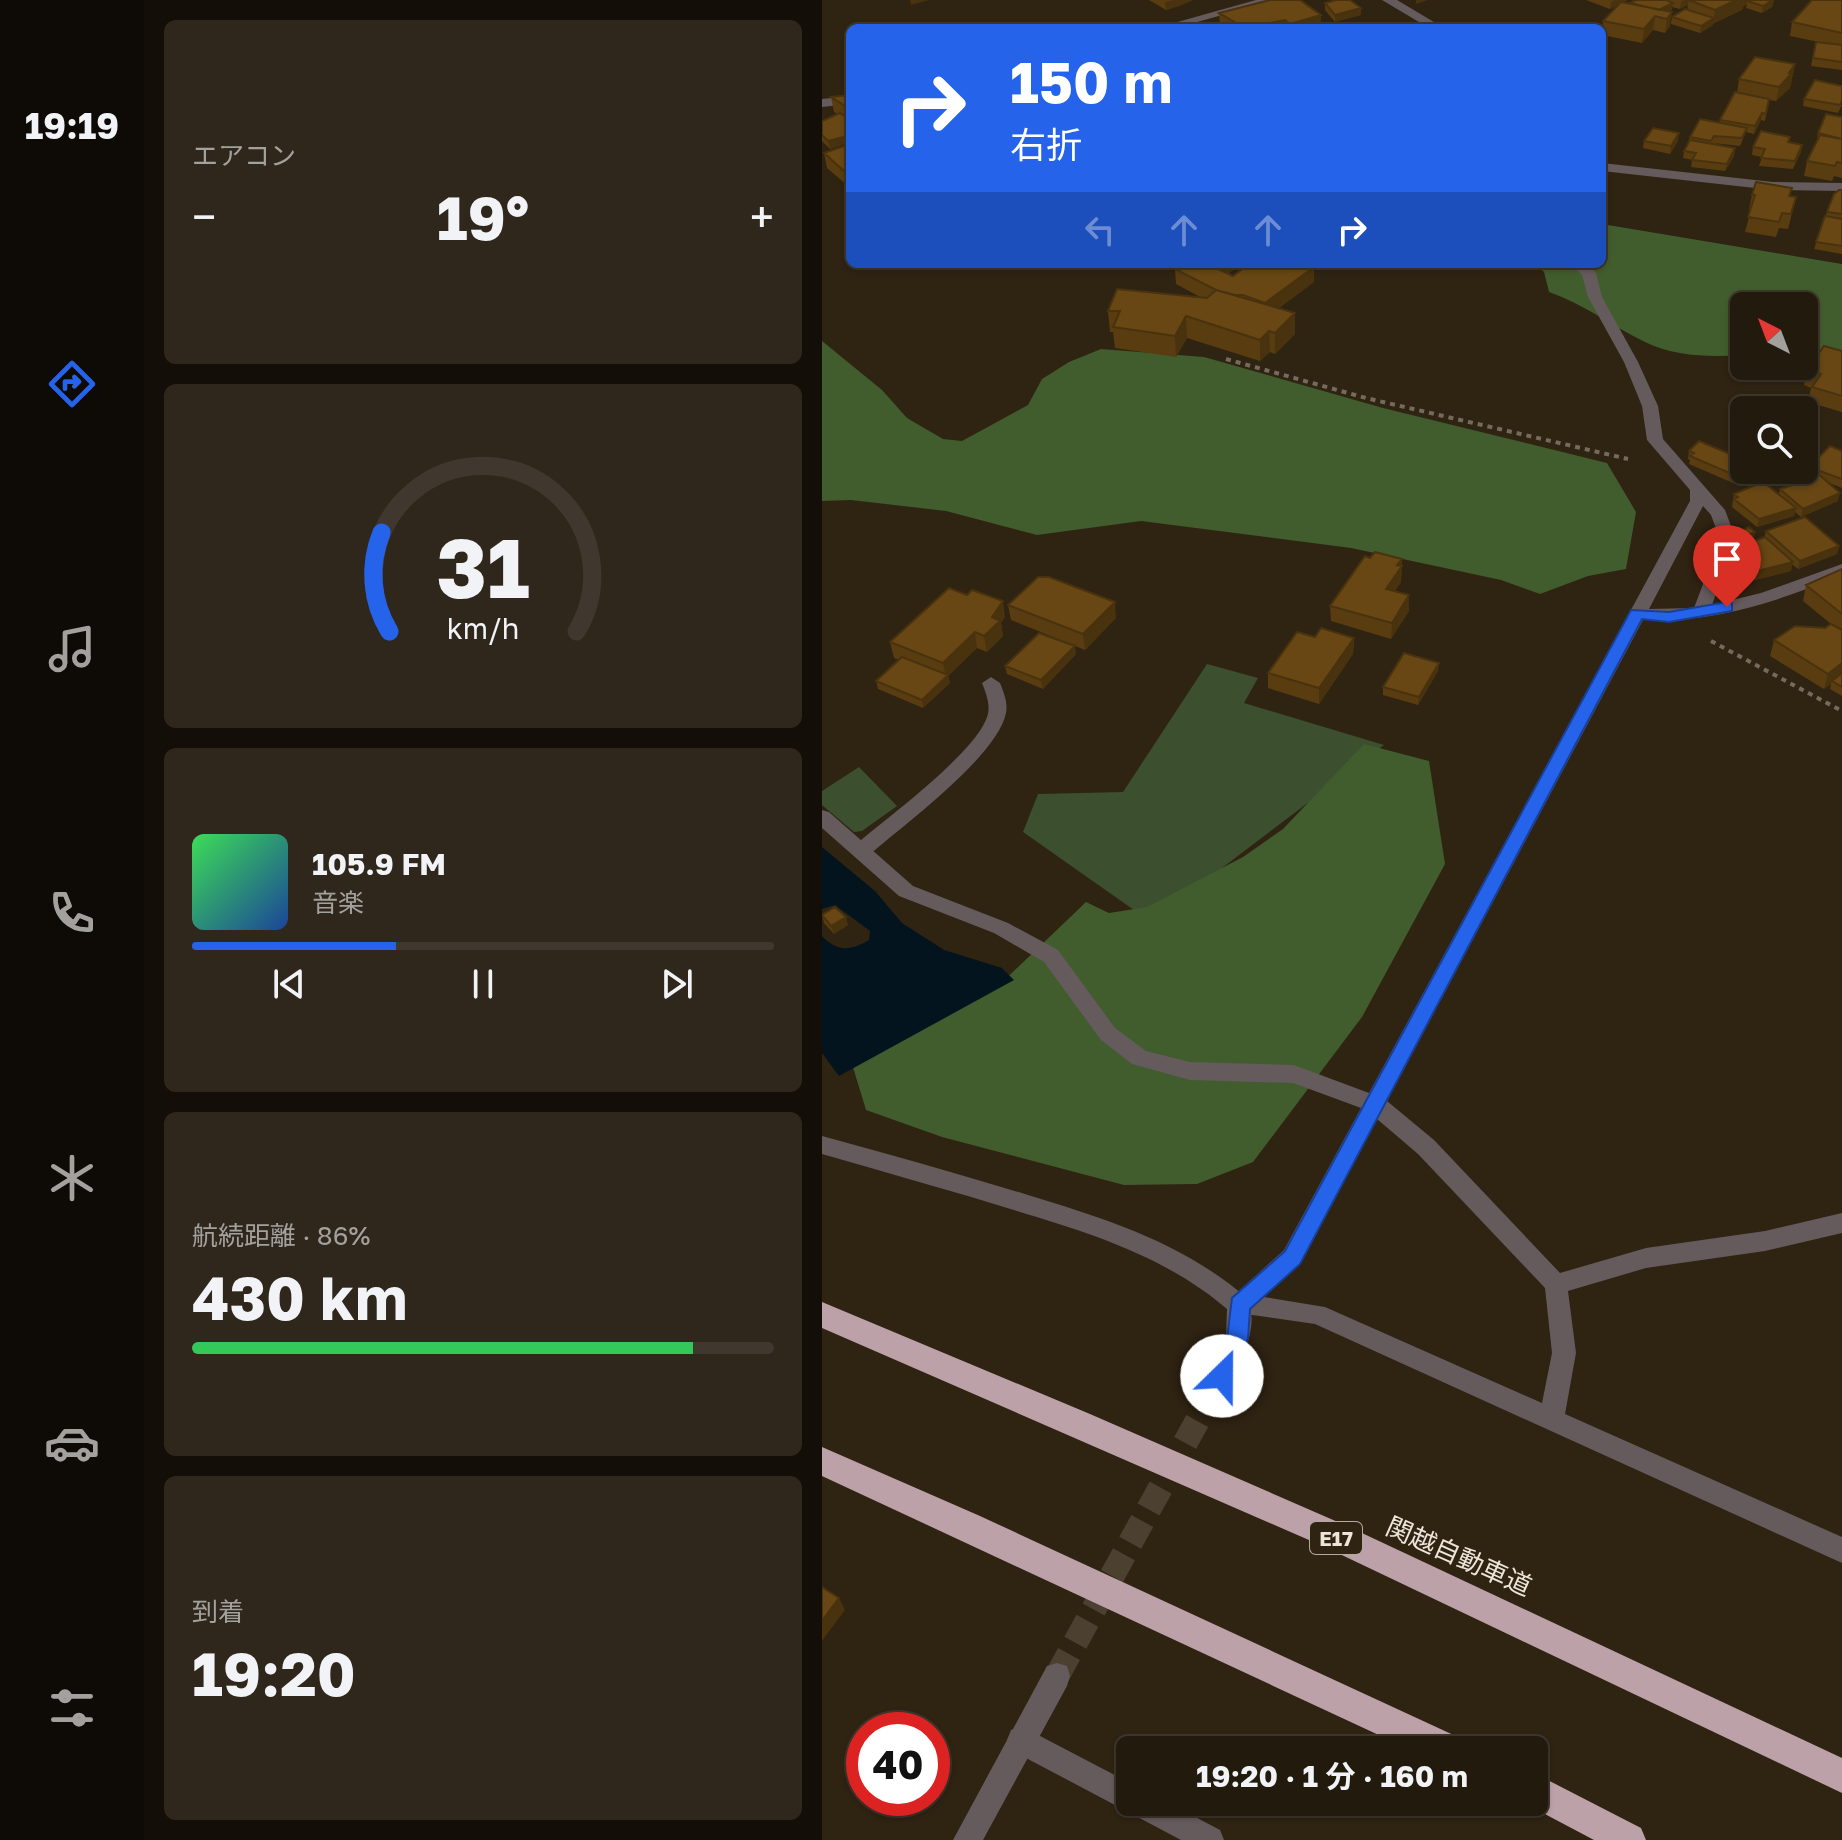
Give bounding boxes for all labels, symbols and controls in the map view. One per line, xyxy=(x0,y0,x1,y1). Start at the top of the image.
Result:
text: 150 m xyxy=(1010,48,1172,115)
icon: right xyxy=(878,56,982,160)
text: 19:19 xyxy=(25,104,119,147)
text: 右折 xyxy=(1010,123,1082,166)
text: エアコン xyxy=(192,140,296,171)
text: 19° xyxy=(437,181,529,253)
text: − xyxy=(192,190,216,243)
text: + xyxy=(750,190,774,243)
icon: left xyxy=(1078,208,1122,252)
icon: ahead xyxy=(1162,208,1206,252)
icon: ahead xyxy=(1246,208,1290,252)
icon: right xyxy=(1330,208,1374,252)
north arrow xyxy=(1730,292,1818,380)
map controls xyxy=(1730,292,1818,484)
icon: directions xyxy=(44,356,100,412)
button: search xyxy=(1730,396,1818,484)
text: 31 xyxy=(436,516,530,616)
pin xyxy=(1693,525,1761,607)
icon: arrive xyxy=(1705,537,1749,581)
text: km/h xyxy=(447,611,519,645)
icon: music xyxy=(44,621,100,677)
text: 105.9 FM xyxy=(312,846,446,882)
icon: phone xyxy=(44,885,100,941)
text: 音楽 xyxy=(312,887,364,918)
icon: previous xyxy=(267,962,311,1006)
icon: pause xyxy=(461,962,505,1006)
icon: next xyxy=(655,962,699,1006)
icon: climate xyxy=(44,1150,100,1206)
text: 航続距離 · 86% xyxy=(192,1220,370,1251)
text: 430 km xyxy=(192,1261,407,1333)
position arrow xyxy=(1180,1334,1264,1418)
icon: car xyxy=(44,1415,100,1471)
street label: 関越自動車道 xyxy=(1381,1510,1537,1602)
road number: E17 xyxy=(1310,1522,1362,1554)
text: 到着 xyxy=(192,1596,244,1627)
text: 19:20 xyxy=(192,1637,356,1709)
icon: filters xyxy=(44,1680,100,1736)
speed limit sign: 40 xyxy=(846,1712,950,1816)
text: 19:20 · 1 分 · 160 m xyxy=(1196,1758,1468,1794)

